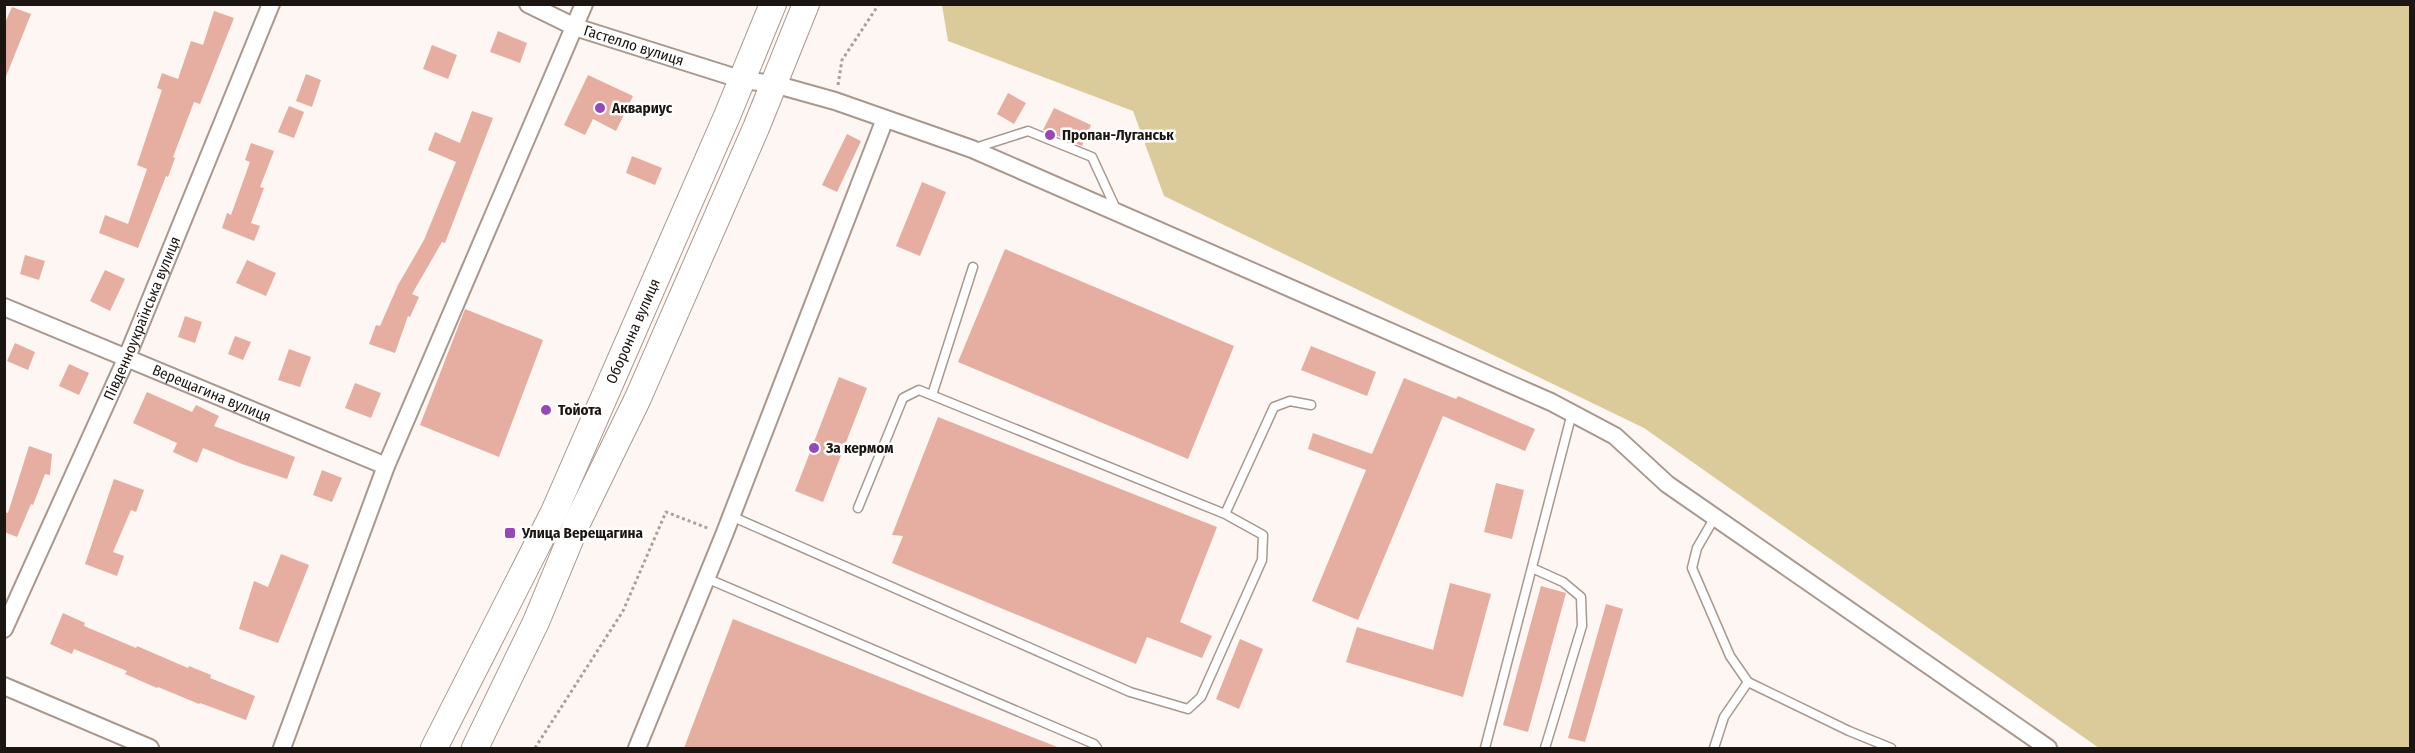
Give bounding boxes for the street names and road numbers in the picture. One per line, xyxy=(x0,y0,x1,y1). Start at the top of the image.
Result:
street label: Гастелло вулиця xyxy=(581,21,686,70)
street label: Південноукраїнська вулиця xyxy=(100,234,184,403)
street label: Оборонна вулиця xyxy=(602,276,664,387)
street label: Верещагина вулиця xyxy=(150,361,274,426)

